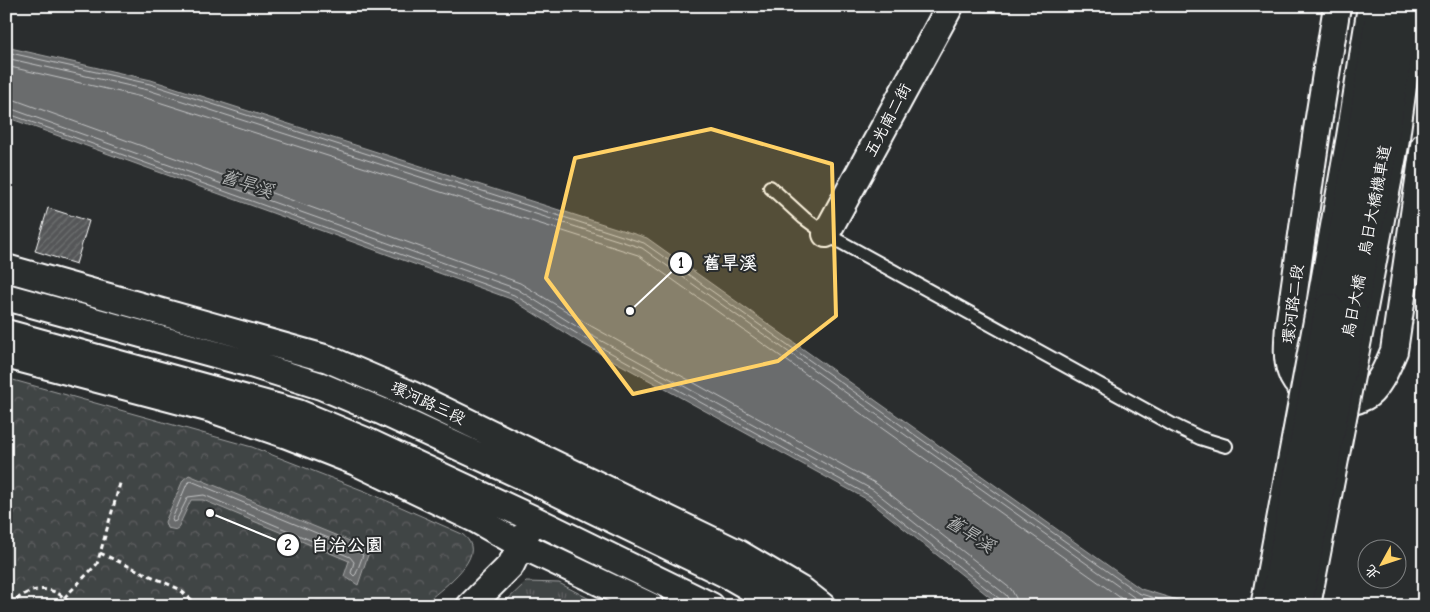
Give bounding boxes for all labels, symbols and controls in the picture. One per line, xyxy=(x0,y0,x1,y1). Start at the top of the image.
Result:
street label: 五光南二街 xyxy=(861,80,915,160)
street label: 烏日大橋機車道 xyxy=(1355,143,1395,257)
water label: 舊旱溪 xyxy=(218,166,277,203)
callout: 舊旱溪 xyxy=(668,246,767,279)
text: 舊旱溪 xyxy=(703,253,757,274)
text: 1 xyxy=(678,254,684,272)
street label: 環河路二段 xyxy=(1279,263,1307,345)
street label: 烏日大橋 xyxy=(1339,273,1369,339)
street label: 環河路三段 xyxy=(388,378,468,428)
water label: 舊旱溪 xyxy=(942,510,999,558)
callout: 自治公園 xyxy=(276,528,393,561)
text: 自治公園 xyxy=(311,535,383,556)
text: 2 xyxy=(284,536,292,554)
north arrow xyxy=(1358,540,1408,590)
text: 北 xyxy=(1361,561,1383,583)

